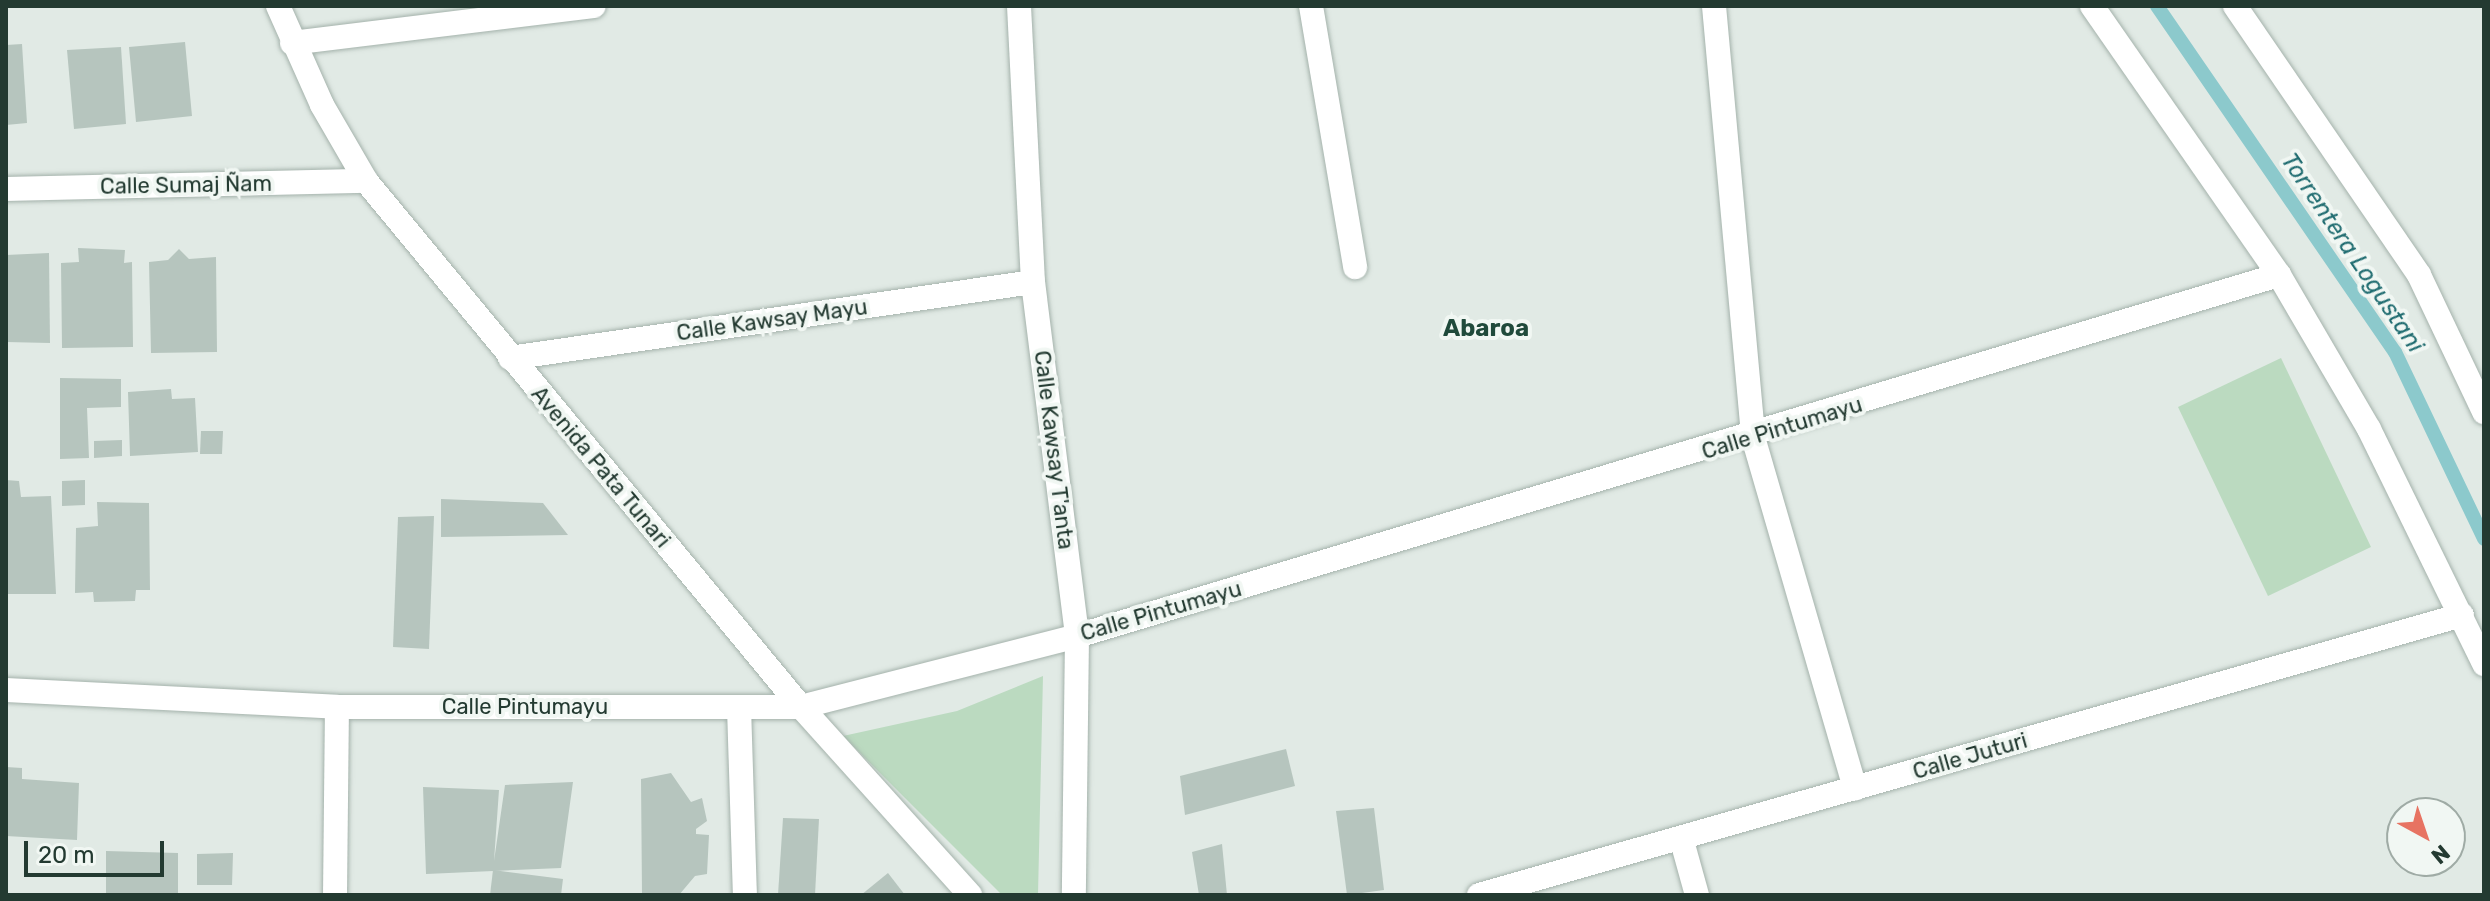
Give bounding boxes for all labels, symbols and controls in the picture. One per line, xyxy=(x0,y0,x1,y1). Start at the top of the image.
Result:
water label: Torrentera Logustani xyxy=(2274,148,2430,358)
street label: Calle Sumaj Ñam xyxy=(100,170,272,200)
street label: Calle Kawsay Mayu xyxy=(675,293,869,347)
district label: Abaroa xyxy=(1443,315,1529,343)
street label: Calle Kawsay T'anta xyxy=(1029,348,1079,552)
street label: Avenida Pata Tunari xyxy=(526,381,676,553)
street label: Calle Pintumayu xyxy=(1699,391,1865,465)
street label: Calle Pintumayu xyxy=(1077,575,1245,647)
street label: Calle Pintumayu xyxy=(442,694,608,720)
street label: Calle Juturi xyxy=(1910,727,2030,785)
north arrow xyxy=(2386,797,2466,877)
scale bar xyxy=(28,825,168,875)
text: N xyxy=(2426,839,2455,870)
text: 20 m xyxy=(38,841,95,869)

